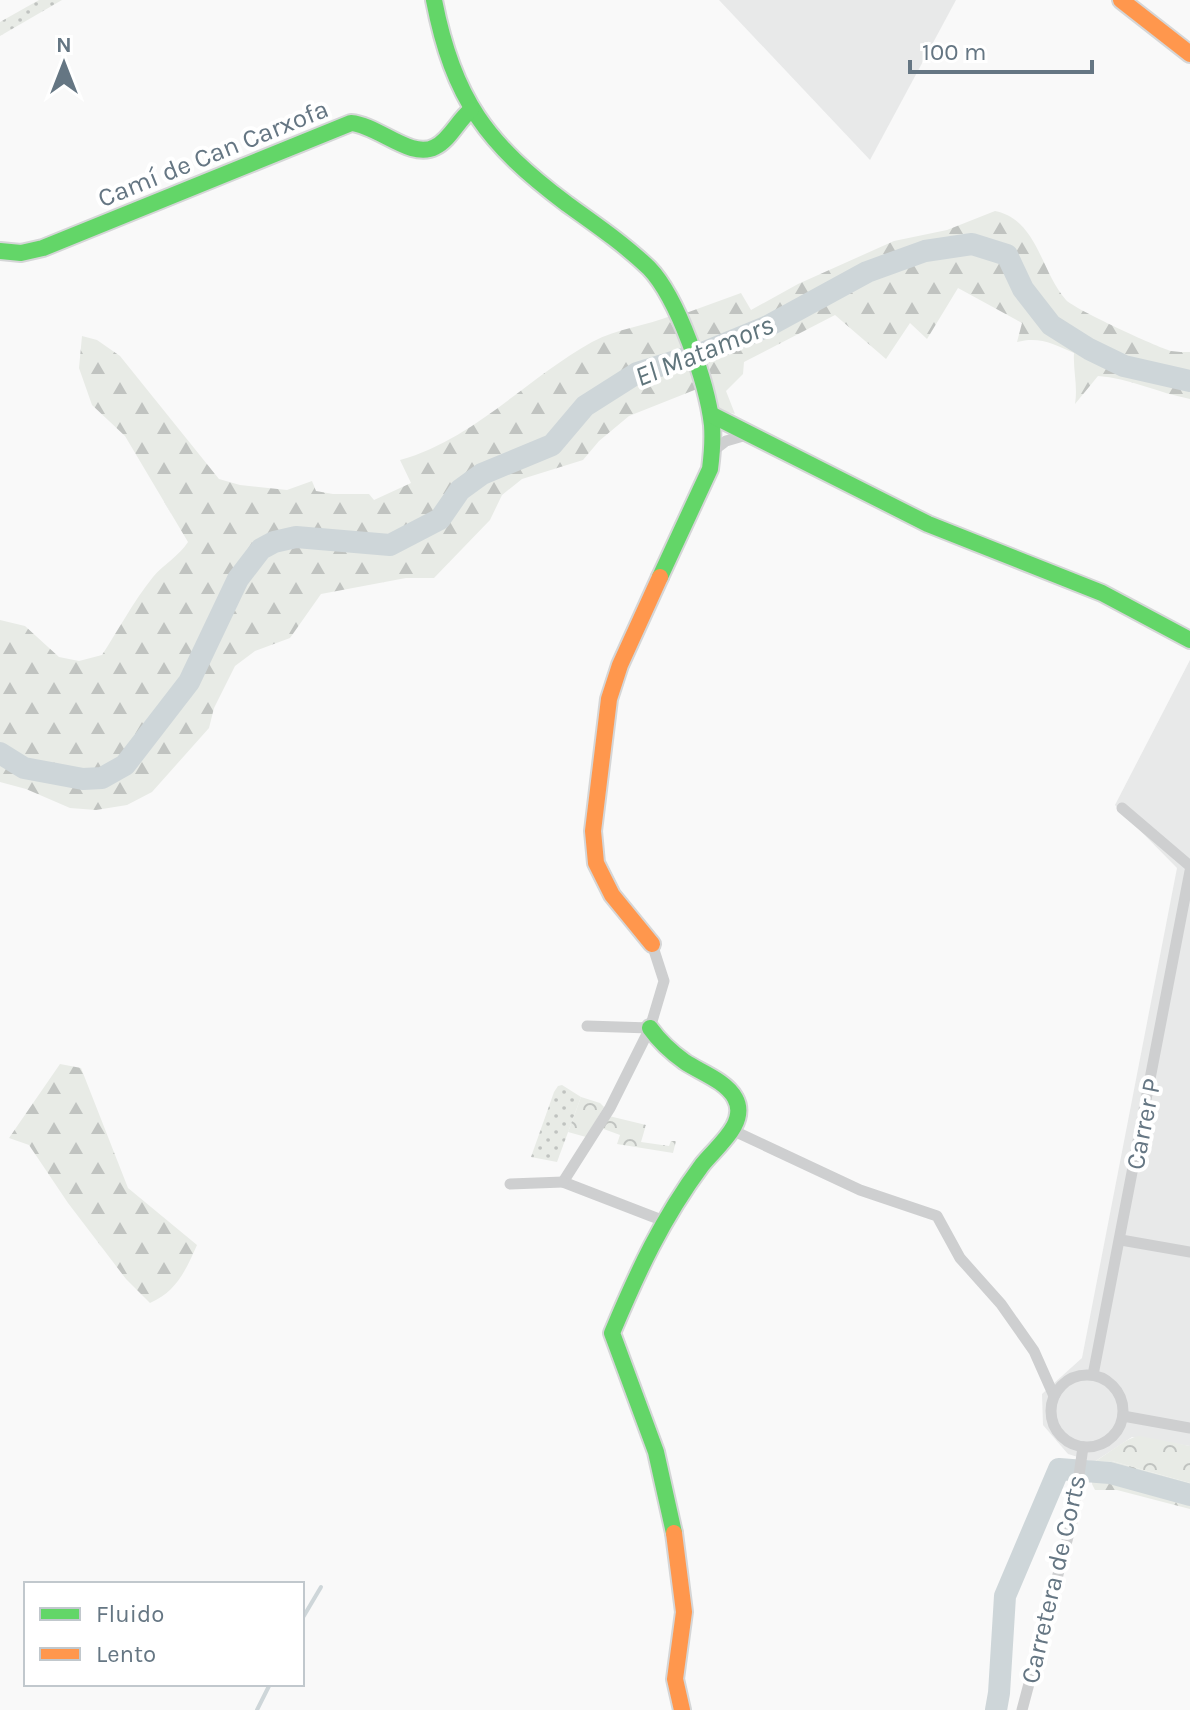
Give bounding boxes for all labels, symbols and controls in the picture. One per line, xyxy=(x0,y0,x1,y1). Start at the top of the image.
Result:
north arrow xyxy=(24,24,104,104)
scale bar xyxy=(910,24,1092,74)
text: N xyxy=(56,32,72,58)
text: 100 m xyxy=(922,38,987,66)
street label: Camí de Can Carxofa xyxy=(93,93,333,214)
water label: El Matamors xyxy=(630,308,778,393)
street label: Carrer P xyxy=(1119,1076,1168,1172)
street label: Carretera de Corts xyxy=(1014,1472,1093,1687)
legend xyxy=(24,1582,304,1686)
text: Fluido xyxy=(96,1600,164,1628)
text: Lento xyxy=(96,1640,156,1668)

